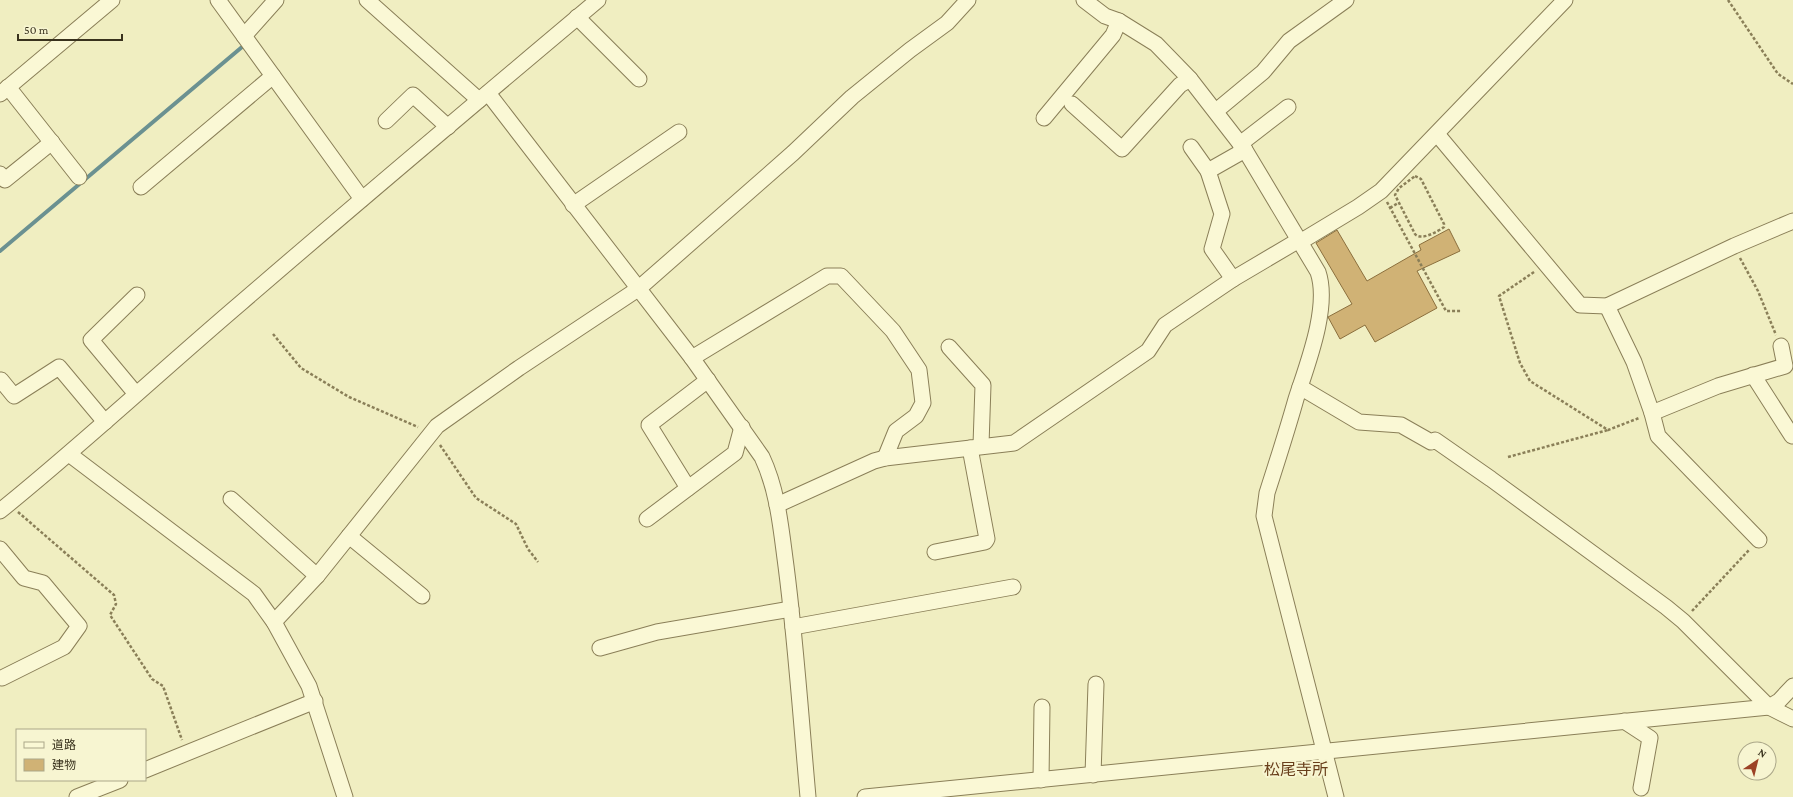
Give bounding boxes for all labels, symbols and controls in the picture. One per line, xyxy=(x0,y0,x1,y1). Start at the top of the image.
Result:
scale bar xyxy=(18,16,122,42)
text: 50 m xyxy=(24,23,49,37)
legend xyxy=(16,729,146,781)
text: 道路 xyxy=(52,738,76,752)
north arrow xyxy=(1737,741,1777,781)
text: N xyxy=(1756,746,1770,760)
text: 建物 xyxy=(52,758,76,772)
district label: 松尾寺所 xyxy=(1264,761,1328,778)

